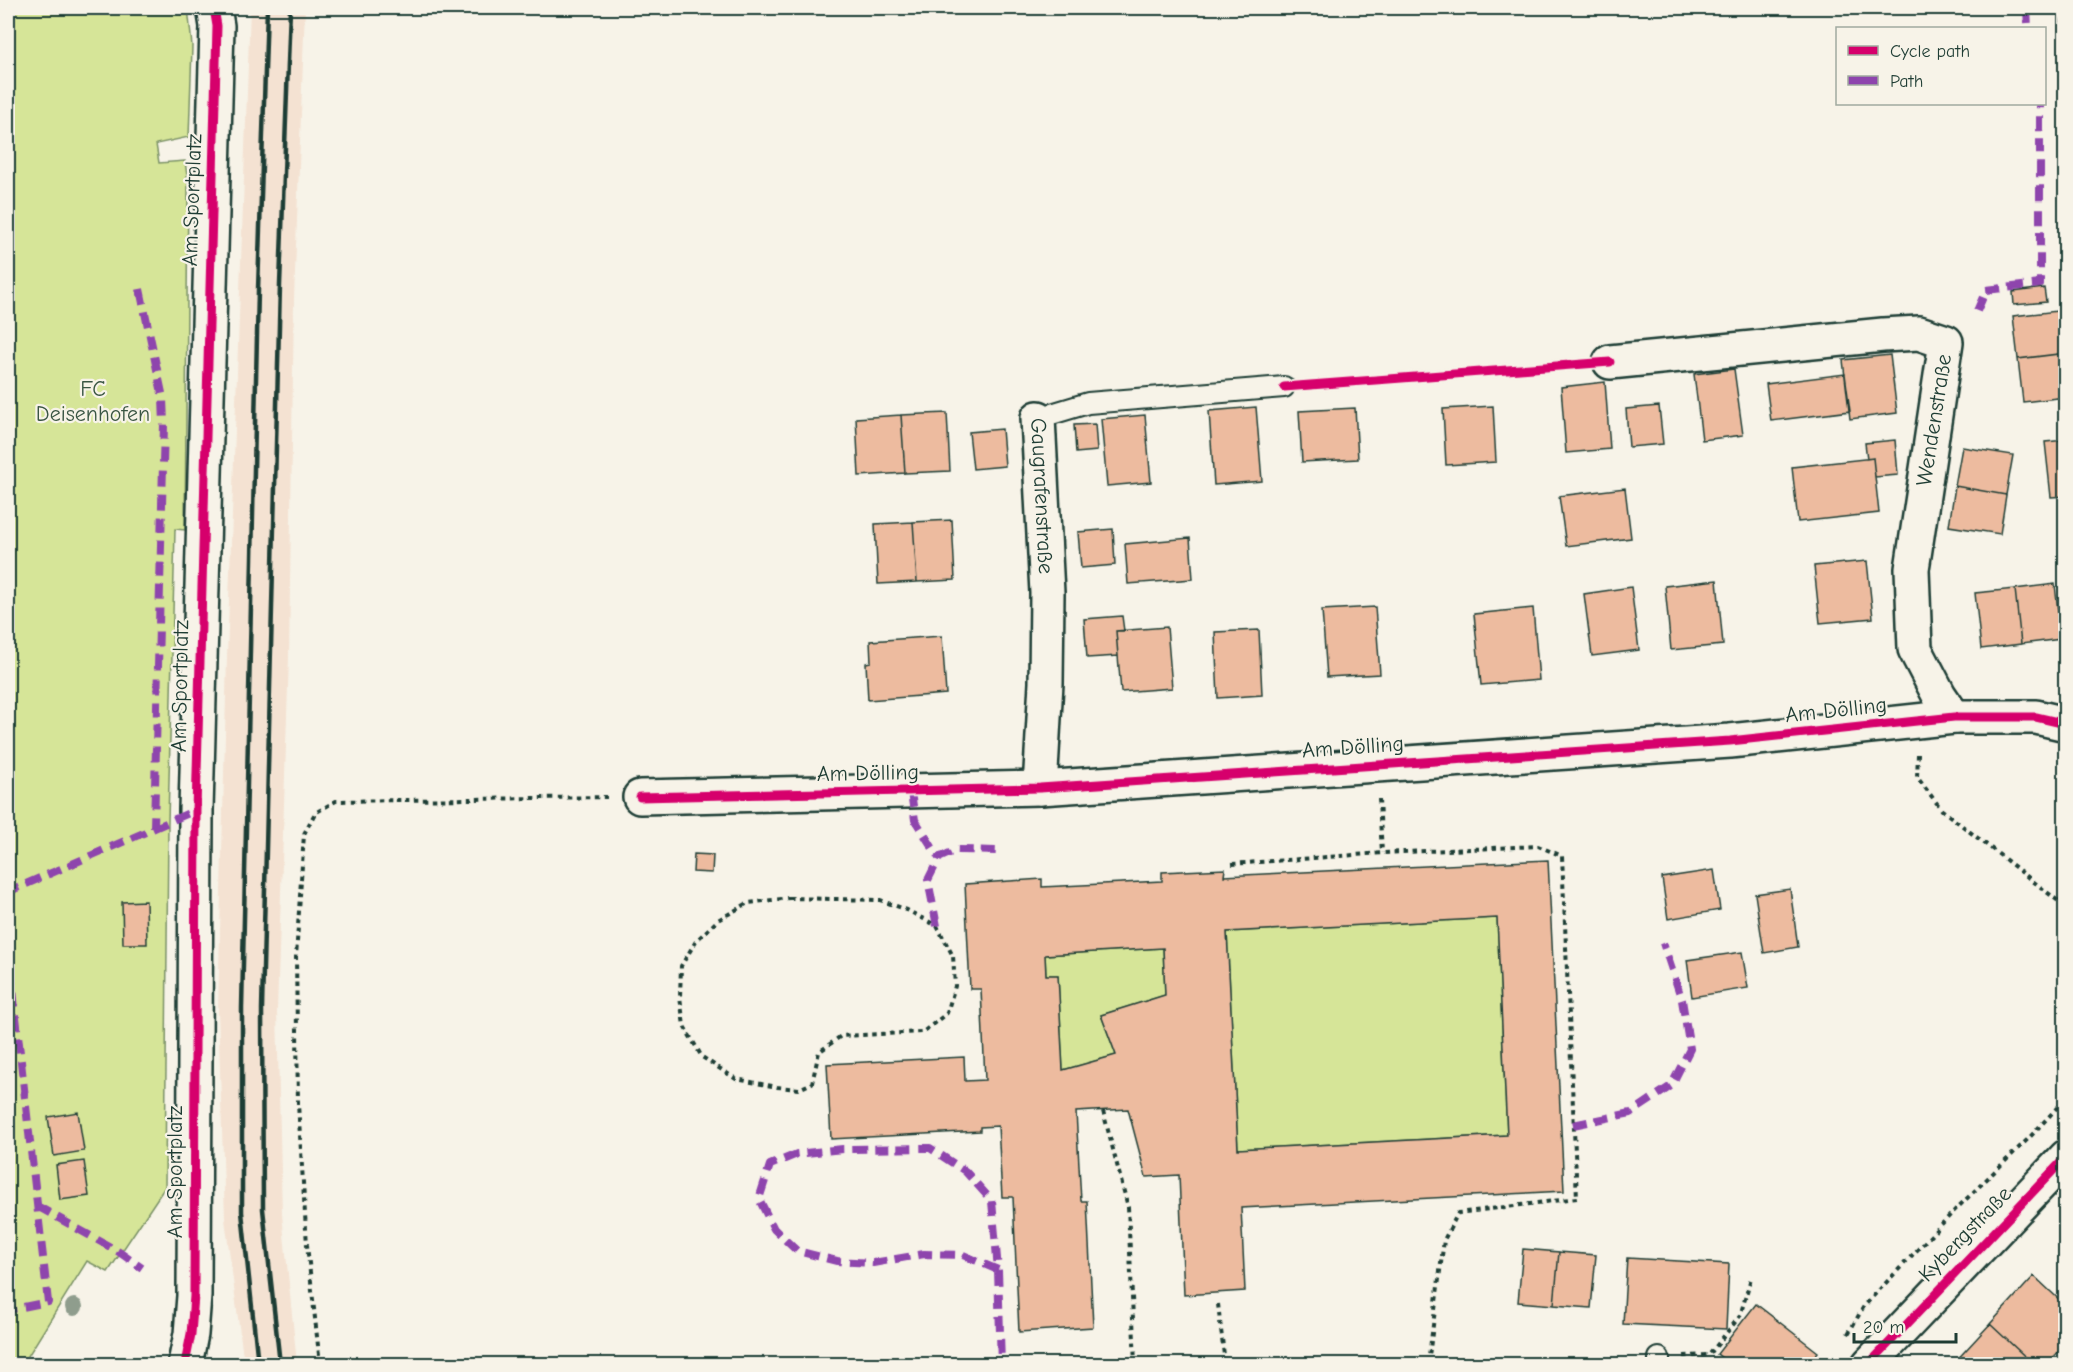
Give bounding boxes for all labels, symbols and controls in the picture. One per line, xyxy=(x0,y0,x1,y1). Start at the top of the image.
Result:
legend xyxy=(1836,27,2046,105)
text: Cycle path xyxy=(1890,41,1970,62)
text: Path xyxy=(1890,71,1923,92)
street label: Am Sportplatz xyxy=(177,133,207,267)
street label: Wendenstraße xyxy=(1911,352,1957,488)
park label: FC Deisenhofen xyxy=(36,376,150,427)
street label: Gaugrafenstraße xyxy=(1025,417,1059,575)
street label: Am Sportplatz xyxy=(166,619,194,752)
street label: Am Dölling xyxy=(1784,692,1888,728)
street label: Am Dölling xyxy=(1301,730,1405,764)
street label: Am Dölling xyxy=(817,759,919,787)
street label: Am Sportplatz xyxy=(162,1105,188,1238)
street label: Kybergstraße xyxy=(1913,1181,2017,1287)
scale bar xyxy=(1854,1306,1956,1344)
text: 20 m xyxy=(1863,1317,1904,1338)

